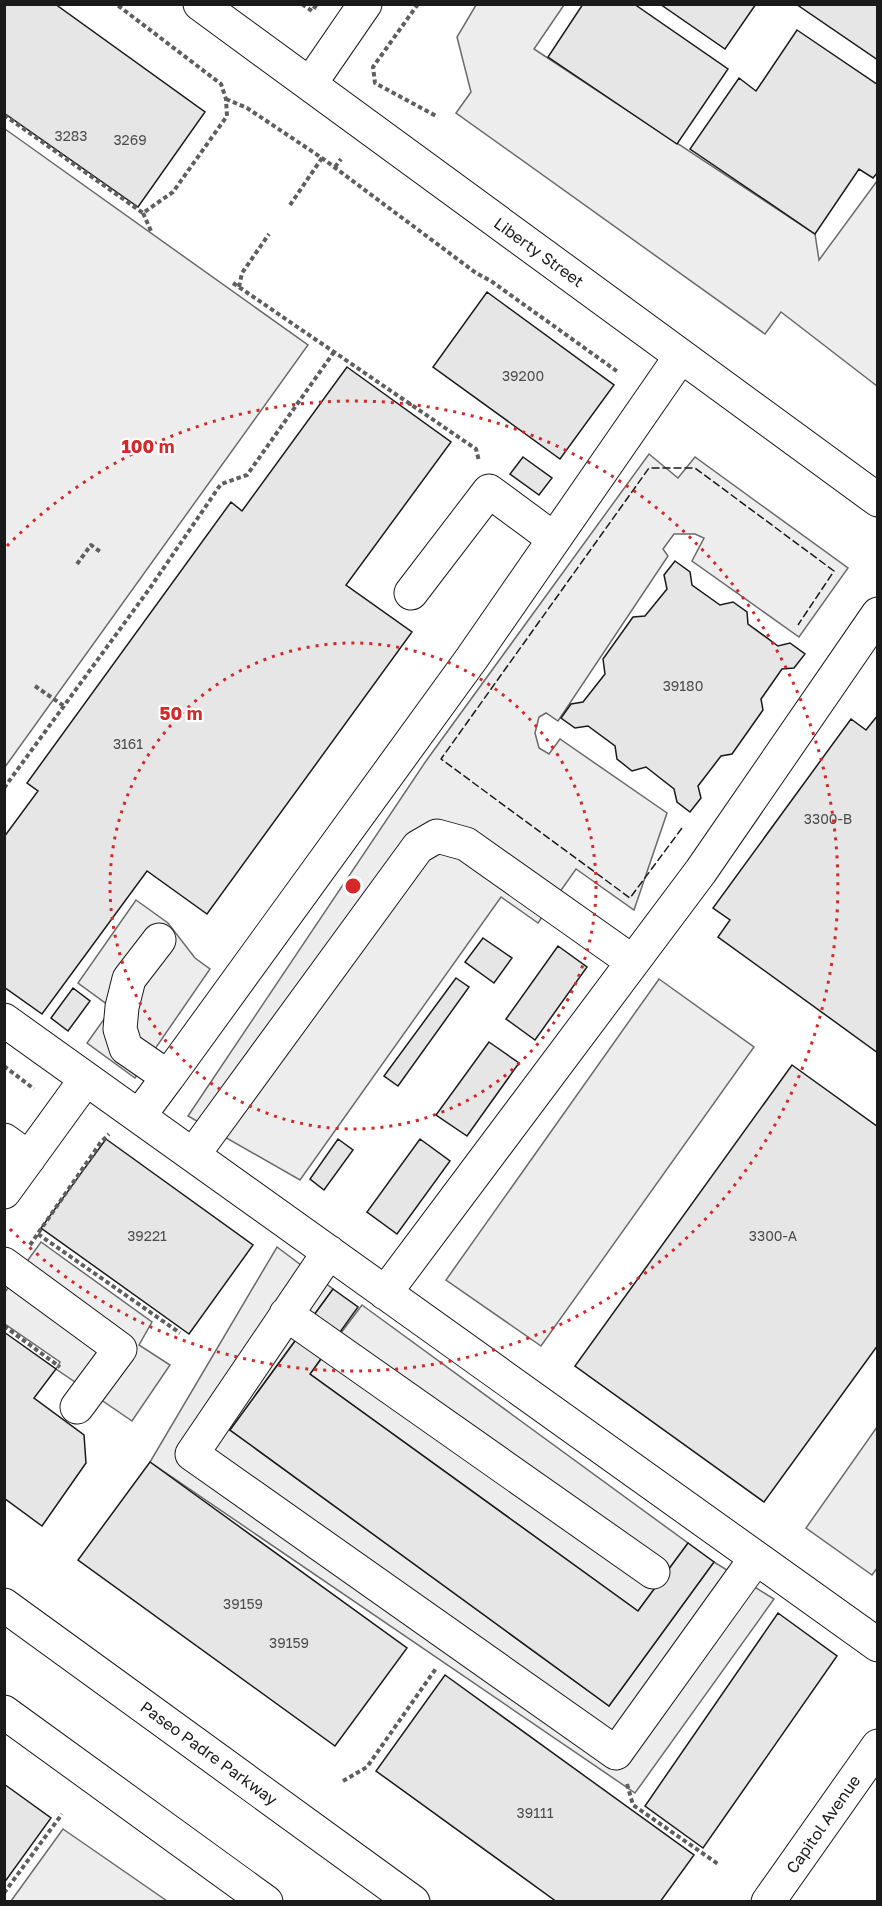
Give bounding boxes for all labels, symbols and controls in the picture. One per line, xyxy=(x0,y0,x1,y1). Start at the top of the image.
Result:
house number: 3283 xyxy=(54,127,88,144)
house number: 3269 xyxy=(113,131,147,148)
street label: Liberty Street xyxy=(490,213,588,291)
house number: 39200 xyxy=(502,367,544,384)
text: 100 m xyxy=(122,435,174,457)
house number: 39180 xyxy=(663,677,703,694)
text: 50 m xyxy=(160,702,202,724)
house number: 3161 xyxy=(113,735,143,752)
house number: 3300-B xyxy=(804,810,852,827)
centre of rings xyxy=(343,876,363,896)
house number: 39221 xyxy=(127,1227,167,1244)
house number: 3300-A xyxy=(749,1227,798,1244)
house number: 39159 xyxy=(223,1595,263,1612)
house number: 39159 xyxy=(269,1634,309,1651)
street label: Paseo Padre Parkway xyxy=(137,1697,281,1809)
street label: Capitol Avenue xyxy=(782,1771,864,1877)
house number: 39111 xyxy=(516,1804,554,1821)

